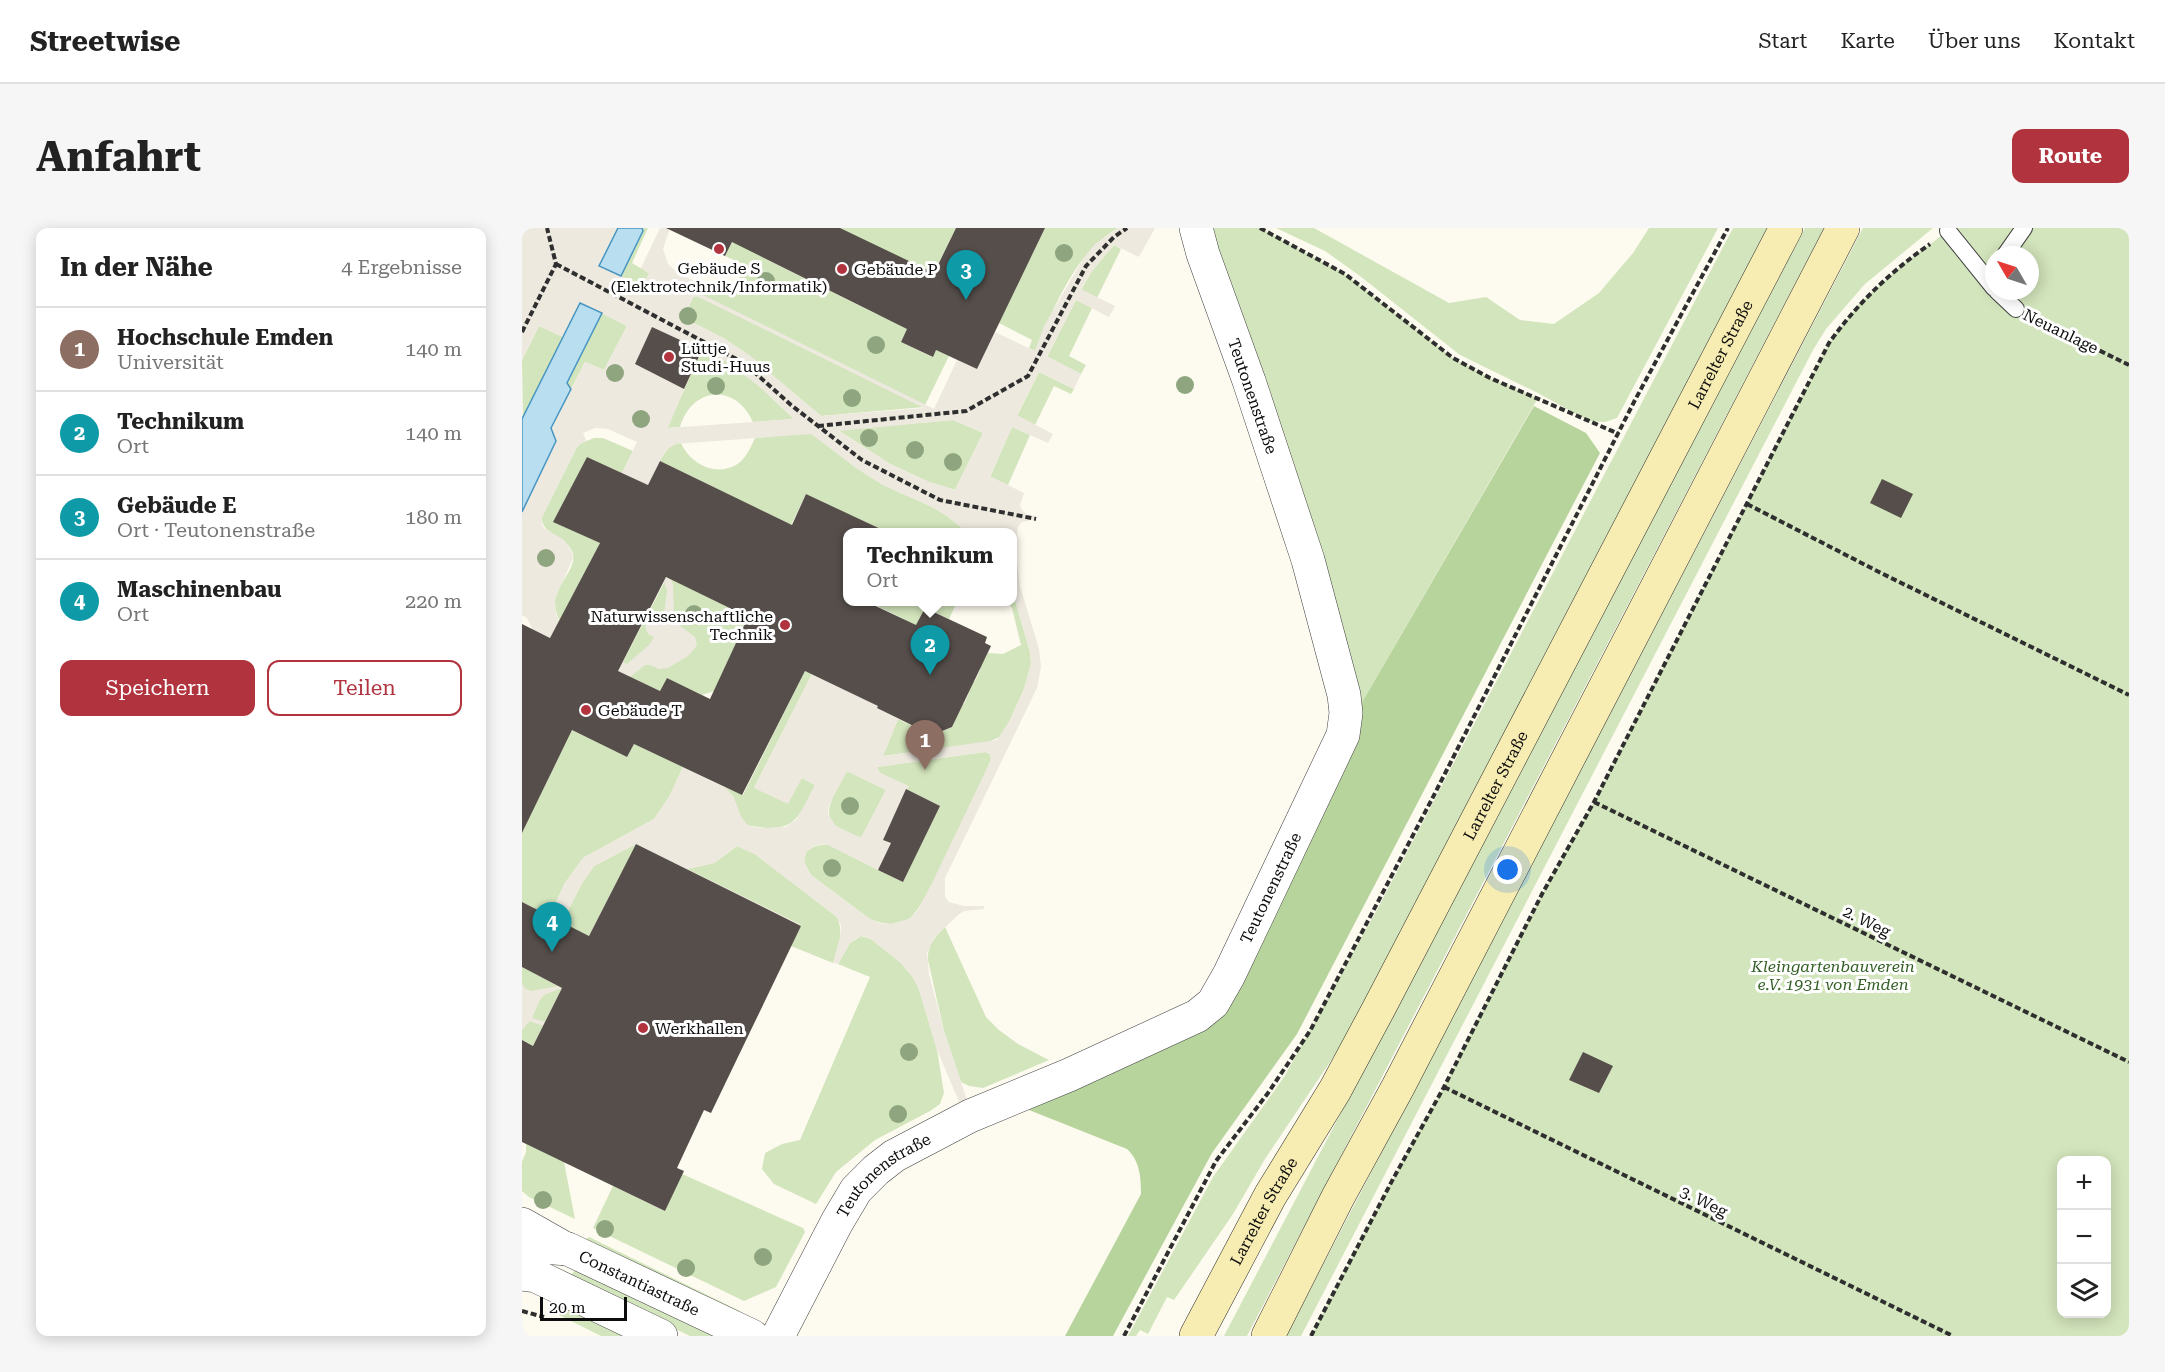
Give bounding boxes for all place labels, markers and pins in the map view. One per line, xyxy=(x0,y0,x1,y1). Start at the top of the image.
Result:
marker: Gebäude S (Elektrotechnik/Informatik) xyxy=(712,242,726,256)
pin: 3 xyxy=(946,250,986,300)
place label: Gebäude S (Elektrotechnik/Informatik) xyxy=(611,259,827,296)
place label: Gebäude P xyxy=(854,260,938,279)
marker: Gebäude P xyxy=(835,262,849,276)
place label: Lüttje Studi-Huus xyxy=(681,339,770,376)
marker: Lüttje Studi-Huus xyxy=(662,350,676,364)
place label: Naturwissenschaftliche Technik xyxy=(590,607,773,644)
marker: Naturwissenschaftliche Technik xyxy=(778,618,792,632)
pin: 2 xyxy=(910,626,950,675)
place label: Gebäude T xyxy=(598,701,682,720)
marker: Gebäude T xyxy=(579,703,593,717)
pin: 1 xyxy=(906,720,944,770)
pin: 4 xyxy=(532,902,572,952)
place label: Werkhallen xyxy=(655,1019,744,1038)
marker: Werkhallen xyxy=(636,1021,650,1035)

